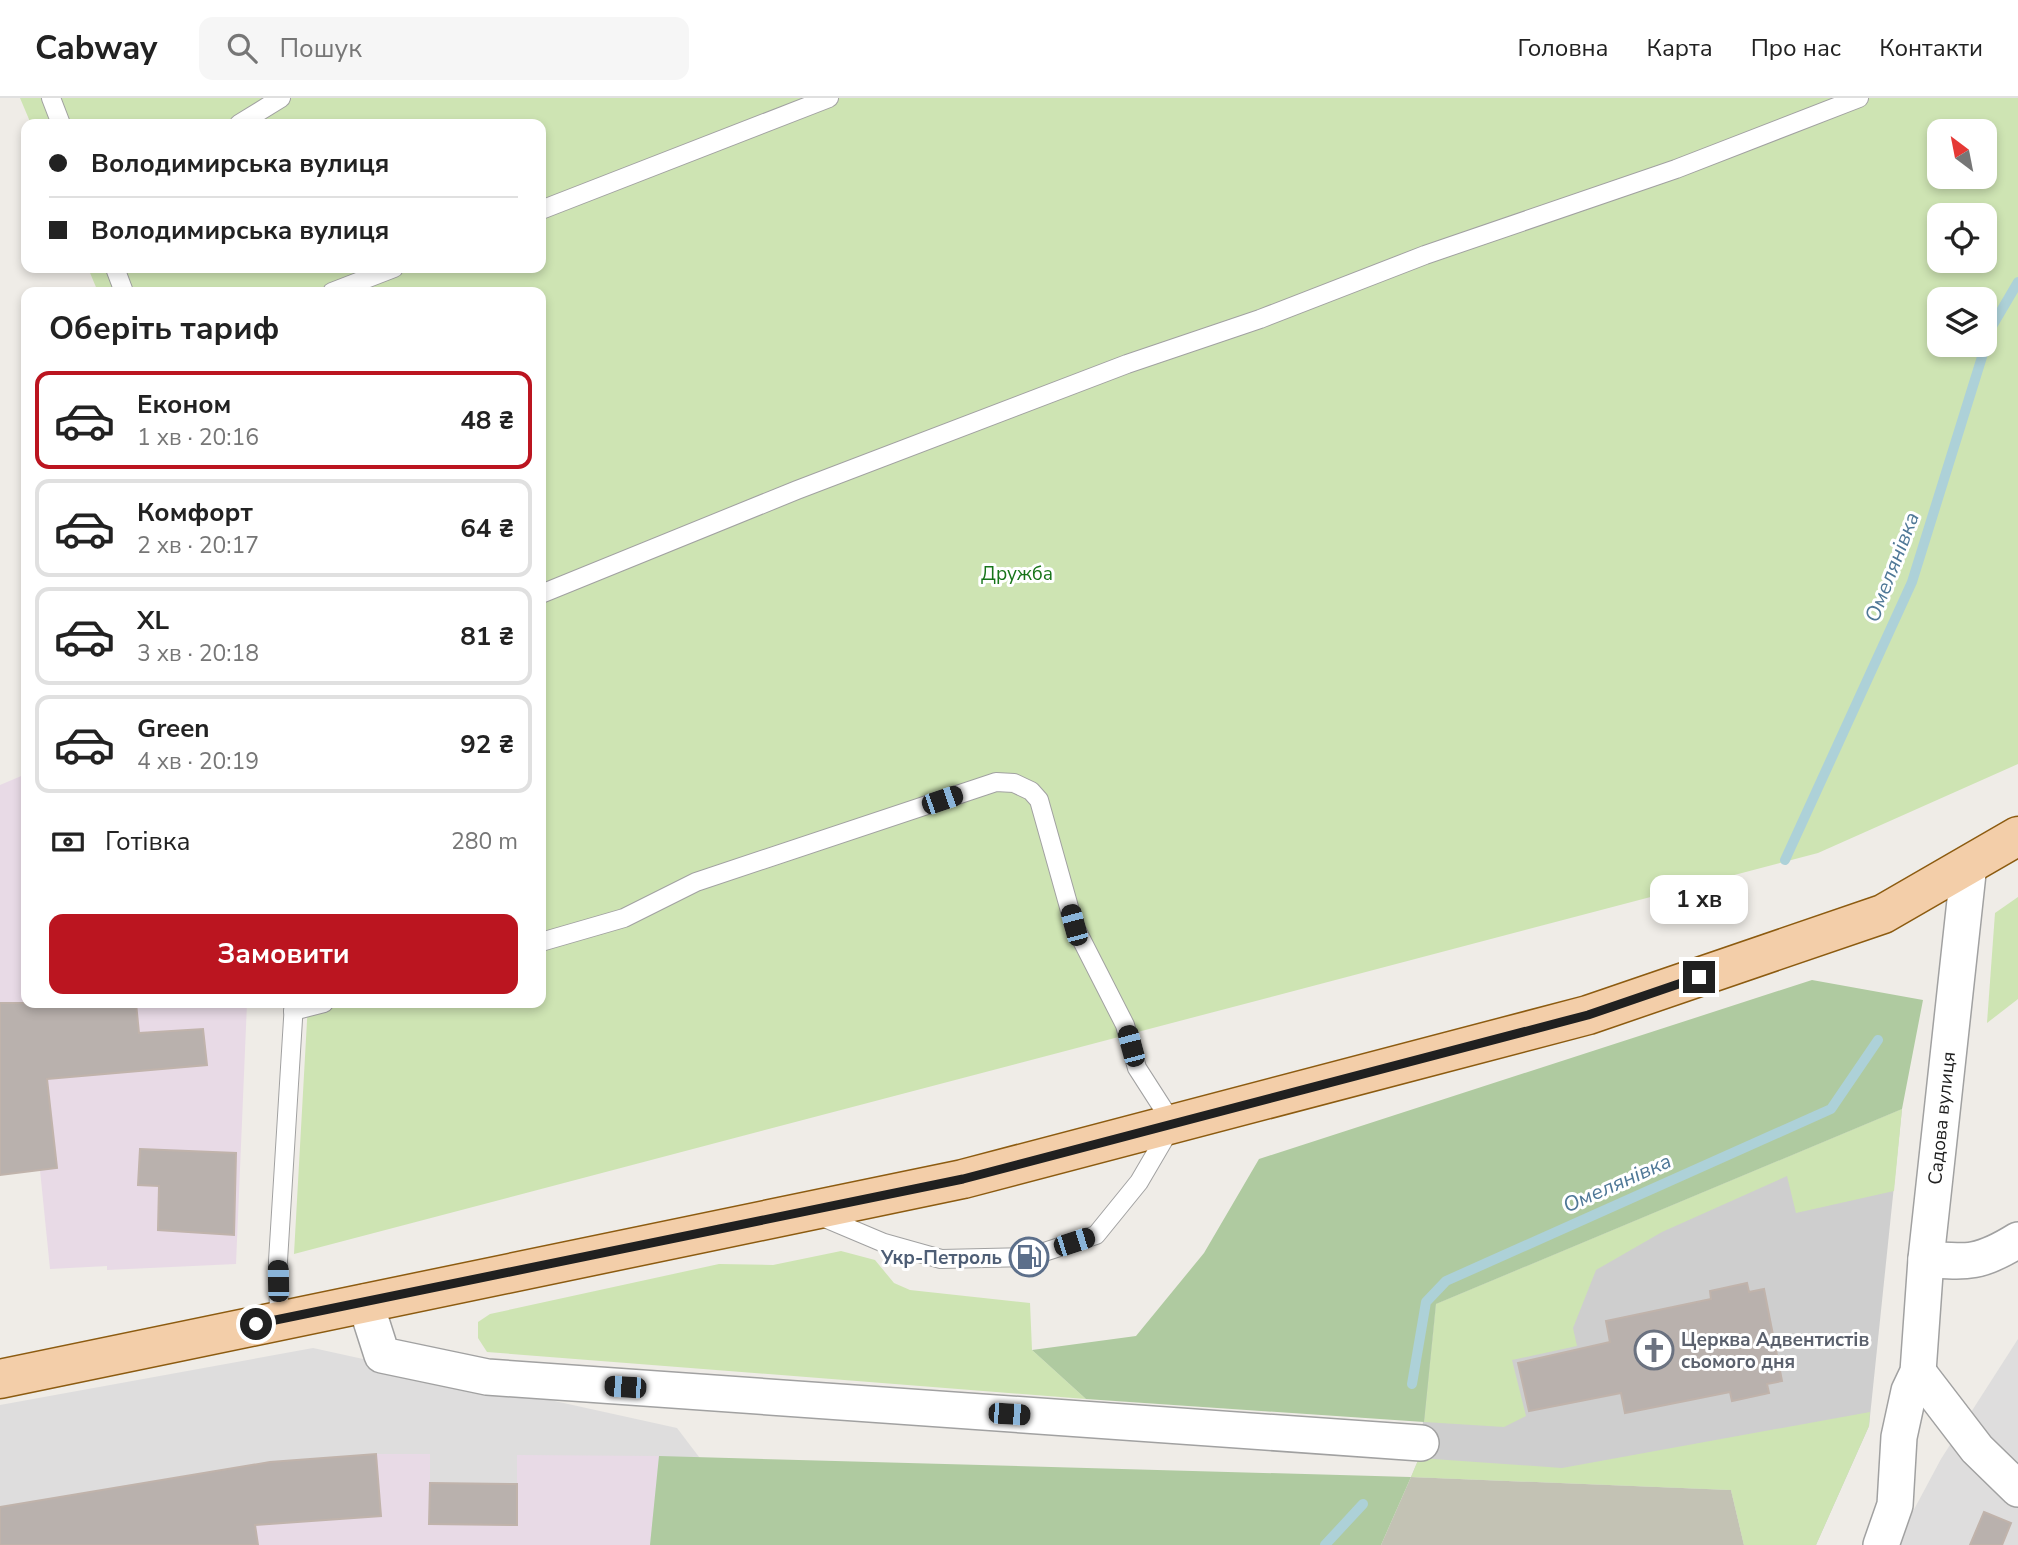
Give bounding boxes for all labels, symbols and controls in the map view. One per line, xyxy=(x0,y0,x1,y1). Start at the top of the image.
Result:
search box xyxy=(199,17,689,80)
text: Cabway xyxy=(35,26,157,71)
icon: search xyxy=(223,29,261,67)
text: Пошук xyxy=(279,31,362,66)
text: Головна xyxy=(1518,32,1609,64)
text: Карта xyxy=(1647,32,1713,64)
text: Про нас xyxy=(1751,32,1841,64)
text: Контакти xyxy=(1879,32,1983,64)
north arrow xyxy=(1927,119,1997,189)
map controls xyxy=(1927,119,1997,357)
text: Володимирська вулиця xyxy=(91,146,389,181)
button: locate xyxy=(1927,203,1997,273)
text: Володимирська вулиця xyxy=(91,213,389,248)
button: layers xyxy=(1927,287,1997,357)
text: Оберіть тариф xyxy=(49,307,279,350)
text: Економ xyxy=(137,387,231,422)
icon: car xyxy=(53,389,116,452)
text: 48 ₴ xyxy=(460,403,514,438)
text: 1 хв · 20:16 xyxy=(137,422,259,453)
text: Комфорт xyxy=(137,495,253,530)
icon: car xyxy=(53,497,116,560)
water label: Омелянівка xyxy=(1858,508,1926,626)
text: 64 ₴ xyxy=(460,511,514,546)
text: 2 хв · 20:17 xyxy=(137,530,259,561)
park label: Дружба xyxy=(981,561,1053,587)
text: XL xyxy=(137,603,169,638)
icon: car xyxy=(53,605,116,668)
text: 81 ₴ xyxy=(460,619,514,654)
text: 3 хв · 20:18 xyxy=(137,638,259,669)
text: Green xyxy=(137,711,210,746)
icon: car xyxy=(53,713,116,776)
text: 92 ₴ xyxy=(460,727,514,762)
text: 4 хв · 20:19 xyxy=(137,746,259,777)
car xyxy=(919,783,966,817)
icon: cash xyxy=(49,823,87,861)
text: Готівка xyxy=(105,824,190,859)
text: 280 m xyxy=(451,826,518,857)
callout: 1 хв xyxy=(1650,876,1748,924)
text: 1 хв xyxy=(1676,884,1722,915)
car xyxy=(1059,902,1090,948)
button: Замовити xyxy=(49,914,518,994)
route end xyxy=(1683,961,1715,993)
car xyxy=(1116,1023,1147,1069)
street label: Садова вулиця xyxy=(1922,1050,1962,1186)
water label: Омелянівка xyxy=(1558,1147,1676,1219)
car xyxy=(1051,1226,1098,1258)
fuel station icon: Укр-Петроль xyxy=(1008,1236,1050,1278)
place label: Укр-Петроль xyxy=(880,1245,1002,1271)
car xyxy=(268,1260,289,1302)
route start xyxy=(240,1308,272,1340)
place label: Церква Адвентистів сьомого дня xyxy=(1681,1327,1869,1375)
church icon: Церква Адвентистів сьомого дня xyxy=(1633,1329,1675,1371)
car xyxy=(604,1375,647,1399)
car xyxy=(988,1402,1031,1426)

